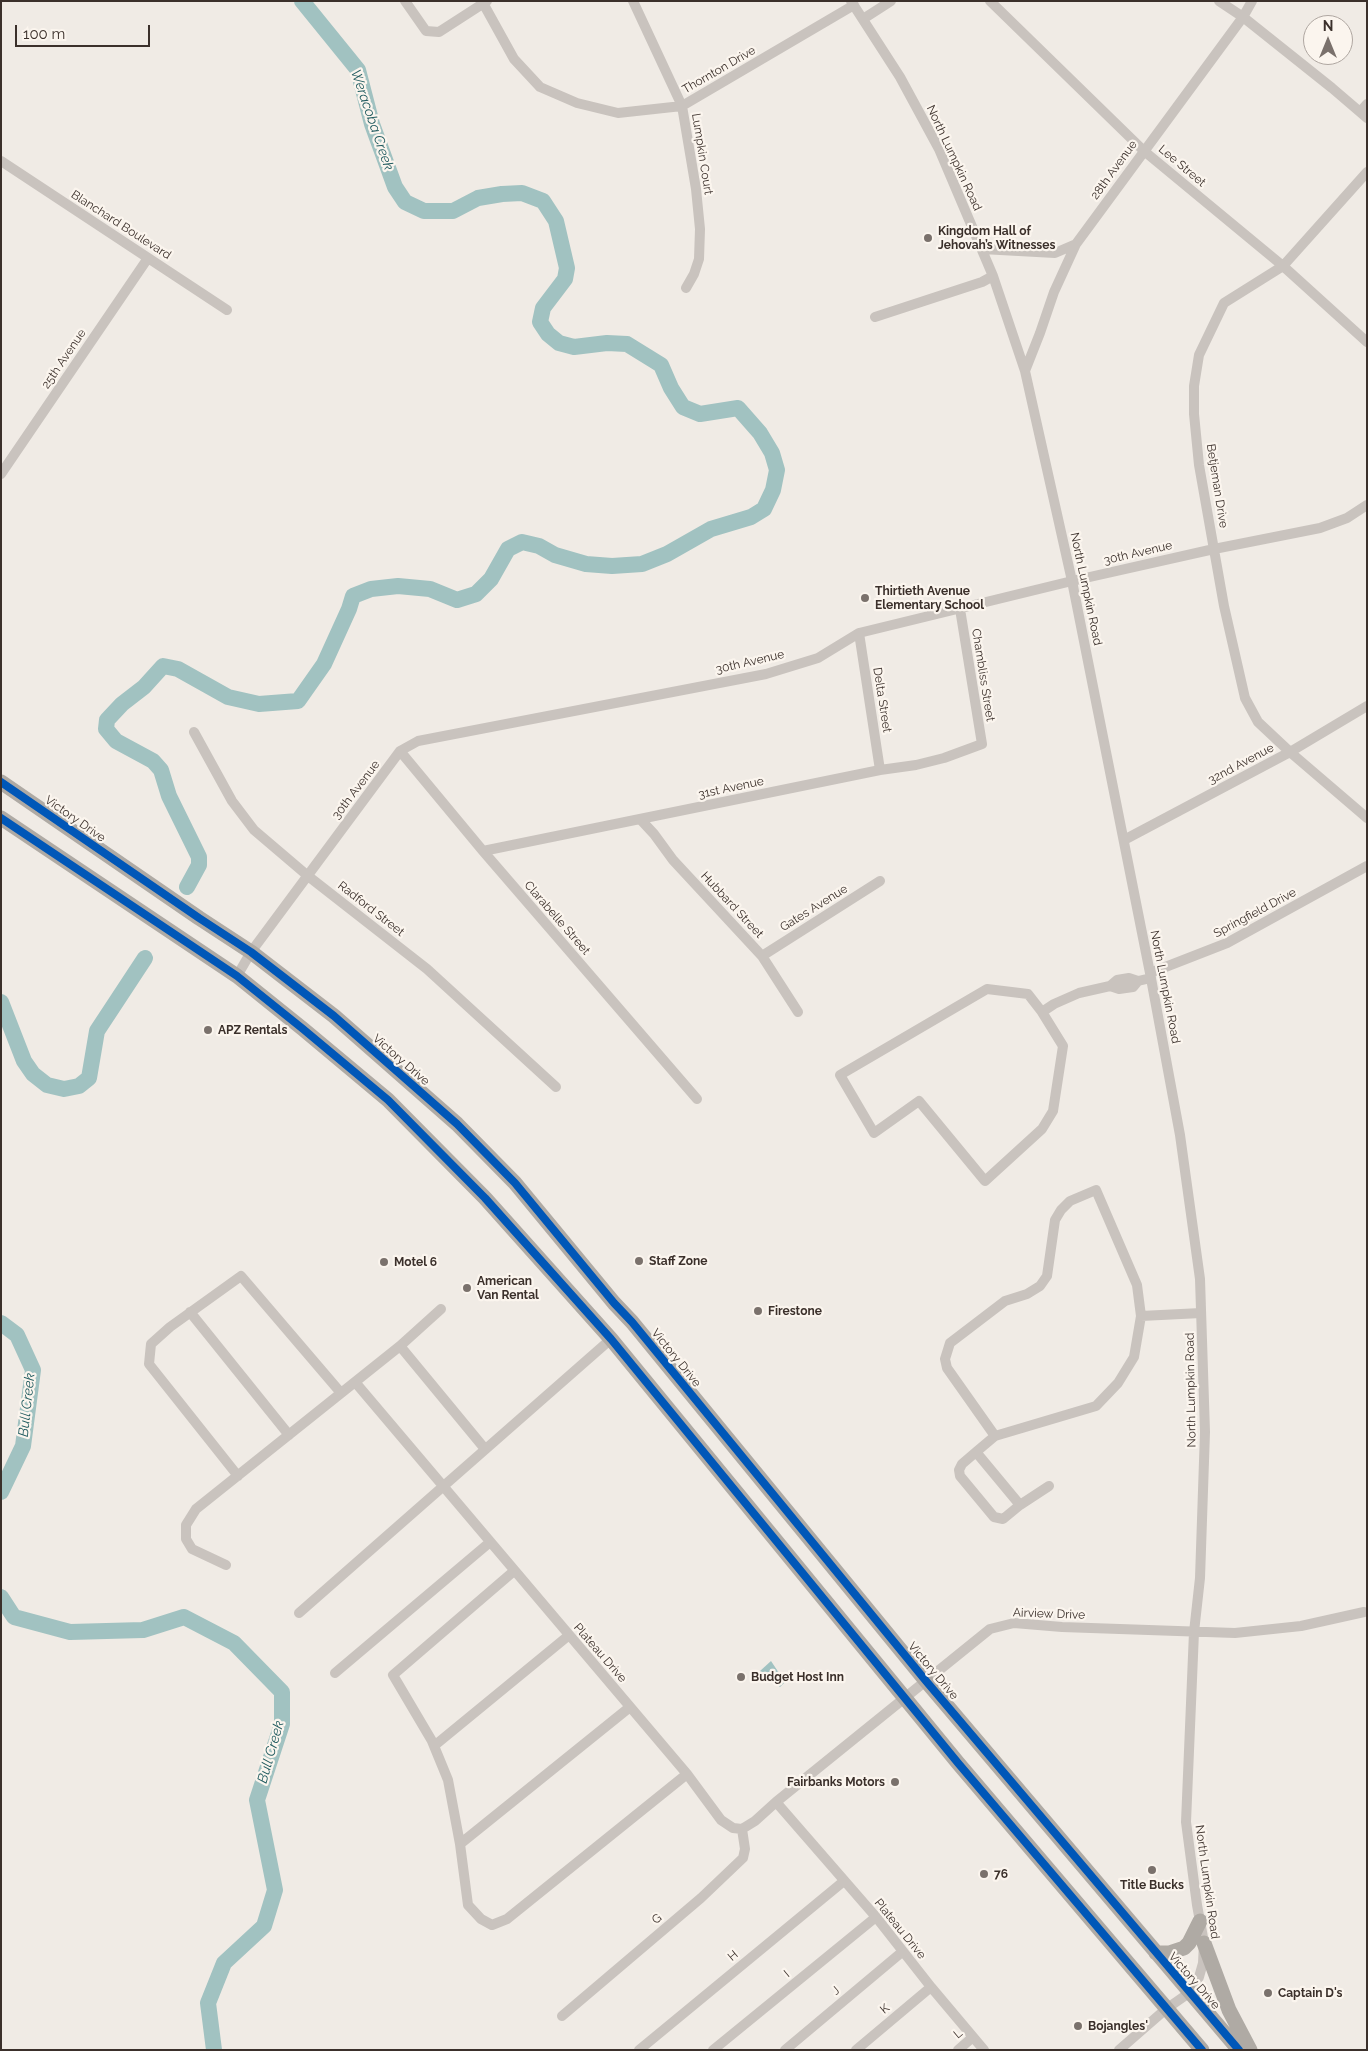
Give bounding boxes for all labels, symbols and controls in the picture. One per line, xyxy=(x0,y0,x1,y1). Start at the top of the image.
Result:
scale bar xyxy=(18,15,152,47)
north arrow xyxy=(1303,15,1353,65)
text: N xyxy=(1323,18,1333,34)
text: 100 m xyxy=(23,25,65,43)
street label: Thornton Drive xyxy=(680,43,758,97)
water label: Weracoba Creek xyxy=(347,67,397,173)
street label: North Lumpkin Road xyxy=(923,103,985,213)
street label: Lumpkin Court xyxy=(688,112,716,196)
street label: 28th Avenue xyxy=(1088,138,1140,202)
street label: Lee Street xyxy=(1155,142,1209,190)
street label: Blanchard Boulevard xyxy=(68,187,174,263)
place label: Kingdom Hall of Jehovah’s Witnesses xyxy=(938,224,1055,252)
marker: Kingdom Hall of Jehovah’s Witnesses xyxy=(922,232,934,244)
street label: 25th Avenue xyxy=(39,326,89,392)
street label: Betjeman Drive xyxy=(1203,443,1231,529)
street label: North Lumpkin Road xyxy=(1067,531,1105,647)
street label: 30th Avenue xyxy=(1102,538,1174,568)
place label: Thirtieth Avenue Elementary School xyxy=(875,584,984,612)
marker: Thirtieth Avenue Elementary School xyxy=(859,592,871,604)
street label: Chambliss Street xyxy=(969,627,997,723)
street label: 30th Avenue xyxy=(714,647,786,677)
street label: Delta Street xyxy=(870,666,894,734)
street label: 32nd Avenue xyxy=(1206,741,1276,787)
street label: 30th Avenue xyxy=(329,758,383,822)
street label: 31st Avenue xyxy=(697,774,765,802)
street label: Victory Drive xyxy=(42,793,108,845)
street label: Hubbard Street xyxy=(698,869,766,941)
street label: Clarabelle Street xyxy=(521,878,593,958)
street label: Radford Street xyxy=(335,879,407,939)
street label: Gates Avenue xyxy=(778,881,850,935)
street label: Springfield Drive xyxy=(1211,885,1299,941)
street label: North Lumpkin Road xyxy=(1147,929,1183,1045)
place label: APZ Rentals xyxy=(218,1023,287,1037)
marker: APZ Rentals xyxy=(202,1024,214,1036)
street label: Victory Drive xyxy=(370,1031,432,1089)
place label: Staff Zone xyxy=(649,1254,707,1268)
place label: Motel 6 xyxy=(394,1255,437,1269)
marker: Staff Zone xyxy=(633,1255,645,1267)
marker: Motel 6 xyxy=(378,1256,390,1268)
place label: American Van Rental xyxy=(477,1274,539,1302)
marker: American Van Rental xyxy=(461,1282,473,1294)
place label: Firestone xyxy=(768,1304,822,1318)
marker: Firestone xyxy=(752,1305,764,1317)
street label: Victory Drive xyxy=(648,1326,704,1390)
street label: North Lumpkin Road xyxy=(1183,1332,1199,1448)
water label: Bull Creek xyxy=(15,1372,39,1438)
street label: Airview Drive xyxy=(1013,1606,1085,1622)
street label: Plateau Drive xyxy=(570,1621,630,1685)
street label: Victory Drive xyxy=(905,1639,961,1703)
place label: Budget Host Inn xyxy=(751,1670,844,1684)
marker: Budget Host Inn xyxy=(735,1671,747,1683)
water label: Bull Creek xyxy=(254,1719,288,1785)
place label: Fairbanks Motors xyxy=(787,1775,885,1789)
marker: Fairbanks Motors xyxy=(889,1776,901,1788)
street label: North Lumpkin Road xyxy=(1192,1824,1222,1940)
marker: Title Bucks xyxy=(1146,1864,1158,1876)
place label: 76 xyxy=(994,1867,1008,1881)
marker: 76 xyxy=(978,1868,990,1880)
place label: Title Bucks xyxy=(1120,1878,1184,1892)
street label: Plateau Drive xyxy=(871,1896,929,1962)
street label: G xyxy=(649,1911,665,1927)
street label: H xyxy=(725,1948,741,1964)
street label: Victory Drive xyxy=(1165,1950,1223,2012)
street label: I xyxy=(781,1967,793,1981)
street label: J xyxy=(829,1984,843,1998)
place label: Captain D's xyxy=(1278,1986,1343,2000)
marker: Captain D's xyxy=(1262,1987,1274,1999)
street label: K xyxy=(877,2001,893,2017)
place label: Bojangles' xyxy=(1088,2019,1148,2033)
marker: Bojangles' xyxy=(1072,2020,1084,2032)
street label: L xyxy=(951,2026,965,2042)

